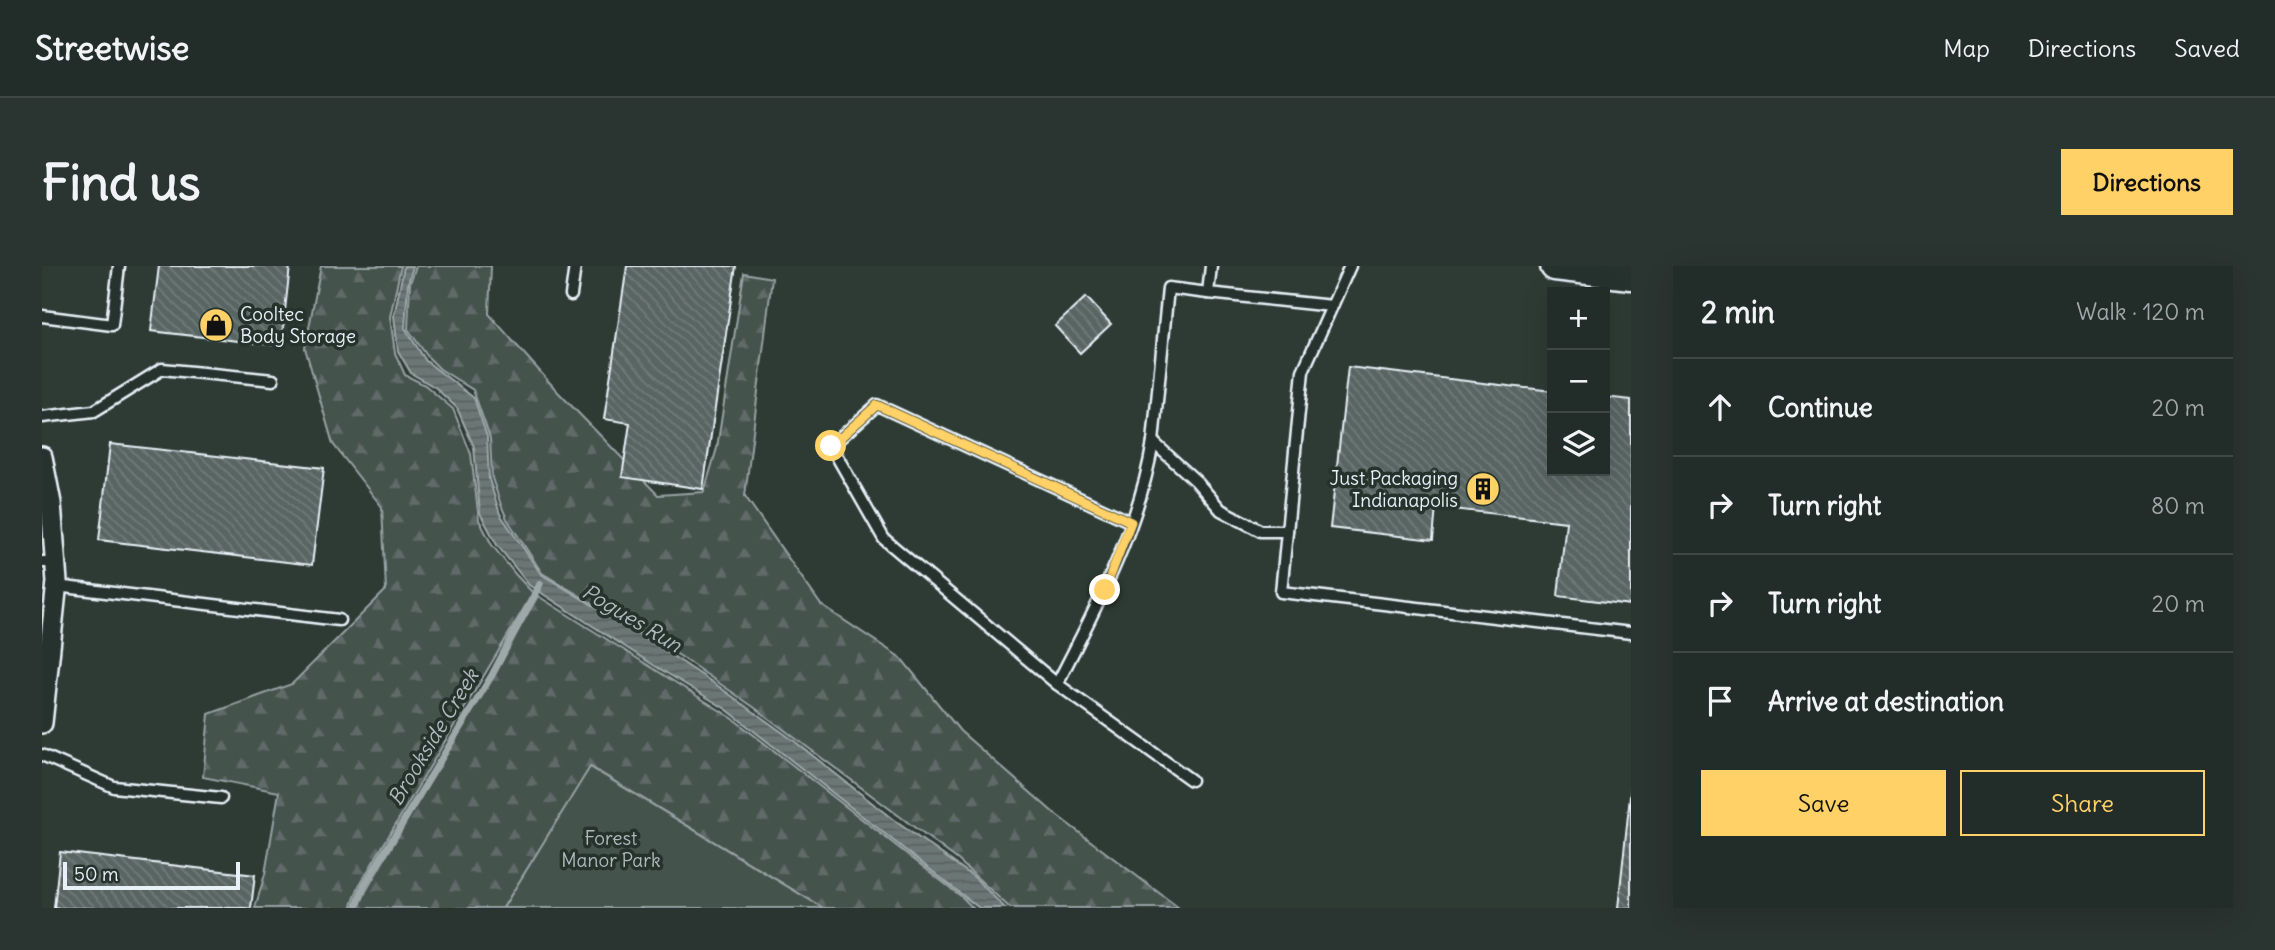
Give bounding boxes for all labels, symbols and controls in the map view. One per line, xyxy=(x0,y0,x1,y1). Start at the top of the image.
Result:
text: Streetwise xyxy=(35,27,189,69)
text: Map xyxy=(1943,33,1990,63)
text: Directions xyxy=(2028,33,2136,63)
text: Saved xyxy=(2174,33,2240,63)
button: Directions xyxy=(2061,149,2233,215)
text: Find us xyxy=(42,152,200,213)
map controls xyxy=(1547,287,1610,476)
button: + xyxy=(1547,287,1610,350)
text: 2 min xyxy=(1701,293,1775,331)
text: Walk · 120 m xyxy=(2076,297,2205,326)
place label: Cooltec Body Storage xyxy=(240,302,356,348)
shop icon: Cooltec Body Storage xyxy=(197,306,235,344)
button: − xyxy=(1547,350,1610,413)
icon: ahead xyxy=(1701,388,1739,426)
text: Continue xyxy=(1768,391,1873,424)
text: 20 m xyxy=(2152,393,2205,422)
button: layers xyxy=(1547,413,1610,476)
route start xyxy=(815,430,846,461)
place label: Just Packaging Indianapolis xyxy=(1330,466,1458,512)
building icon: Just Packaging Indianapolis xyxy=(1464,470,1502,508)
icon: right xyxy=(1701,486,1739,524)
text: Turn right xyxy=(1768,489,1881,522)
text: 80 m xyxy=(2151,491,2205,520)
route end xyxy=(1089,574,1120,605)
water label: Pogues Run xyxy=(577,578,687,659)
icon: right xyxy=(1701,584,1739,622)
text: Turn right xyxy=(1768,587,1881,620)
text: 20 m xyxy=(2152,589,2205,618)
water label: Brookside Creek xyxy=(382,663,485,810)
icon: arrive xyxy=(1701,682,1739,720)
text: Arrive at destination xyxy=(1768,685,2004,718)
button: Save xyxy=(1701,770,1946,836)
button: Share xyxy=(1960,770,2205,836)
park label: Forest Manor Park xyxy=(561,826,661,872)
scale bar xyxy=(63,859,240,891)
text: 50 m xyxy=(74,862,119,886)

